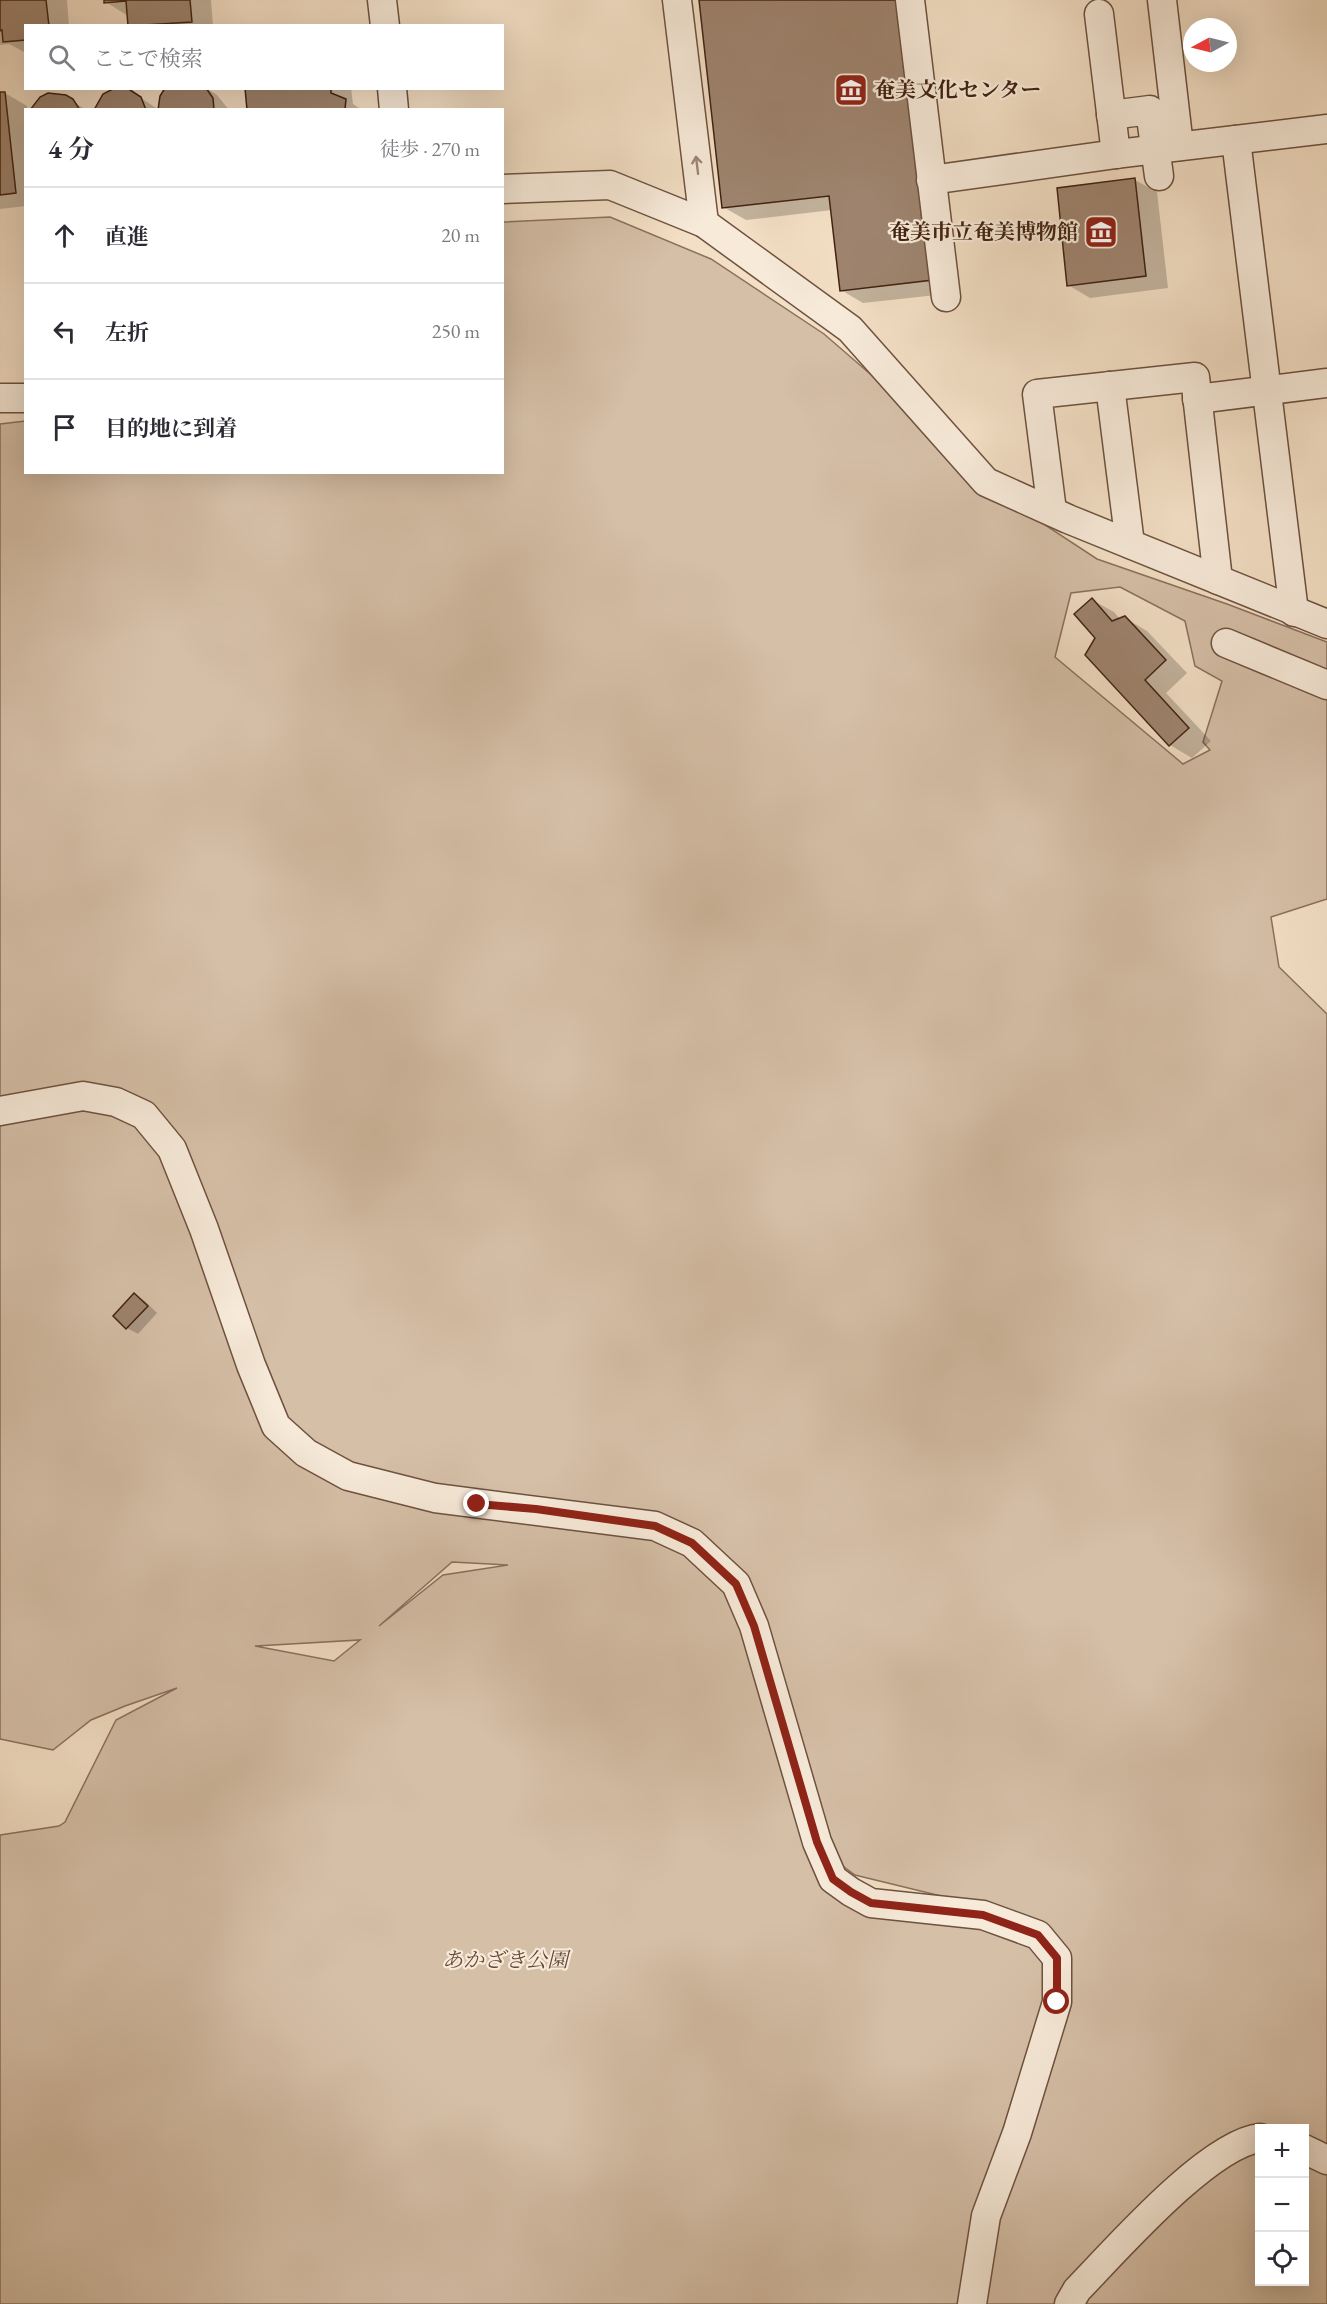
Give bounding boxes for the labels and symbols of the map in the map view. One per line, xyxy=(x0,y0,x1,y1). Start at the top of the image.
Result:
north arrow xyxy=(1183,18,1237,72)
museum icon: 奄美文化センター xyxy=(833,72,869,108)
place label: 奄美文化センター xyxy=(874,76,1041,103)
one-way arrow xyxy=(692,156,703,175)
museum icon: 奄美市立奄美博物館 xyxy=(1083,214,1119,250)
place label: 奄美市立奄美博物館 xyxy=(889,218,1078,245)
route end xyxy=(463,1490,489,1516)
park label: あかざき公園 xyxy=(442,1946,571,1973)
route start xyxy=(1043,1988,1069,2014)

